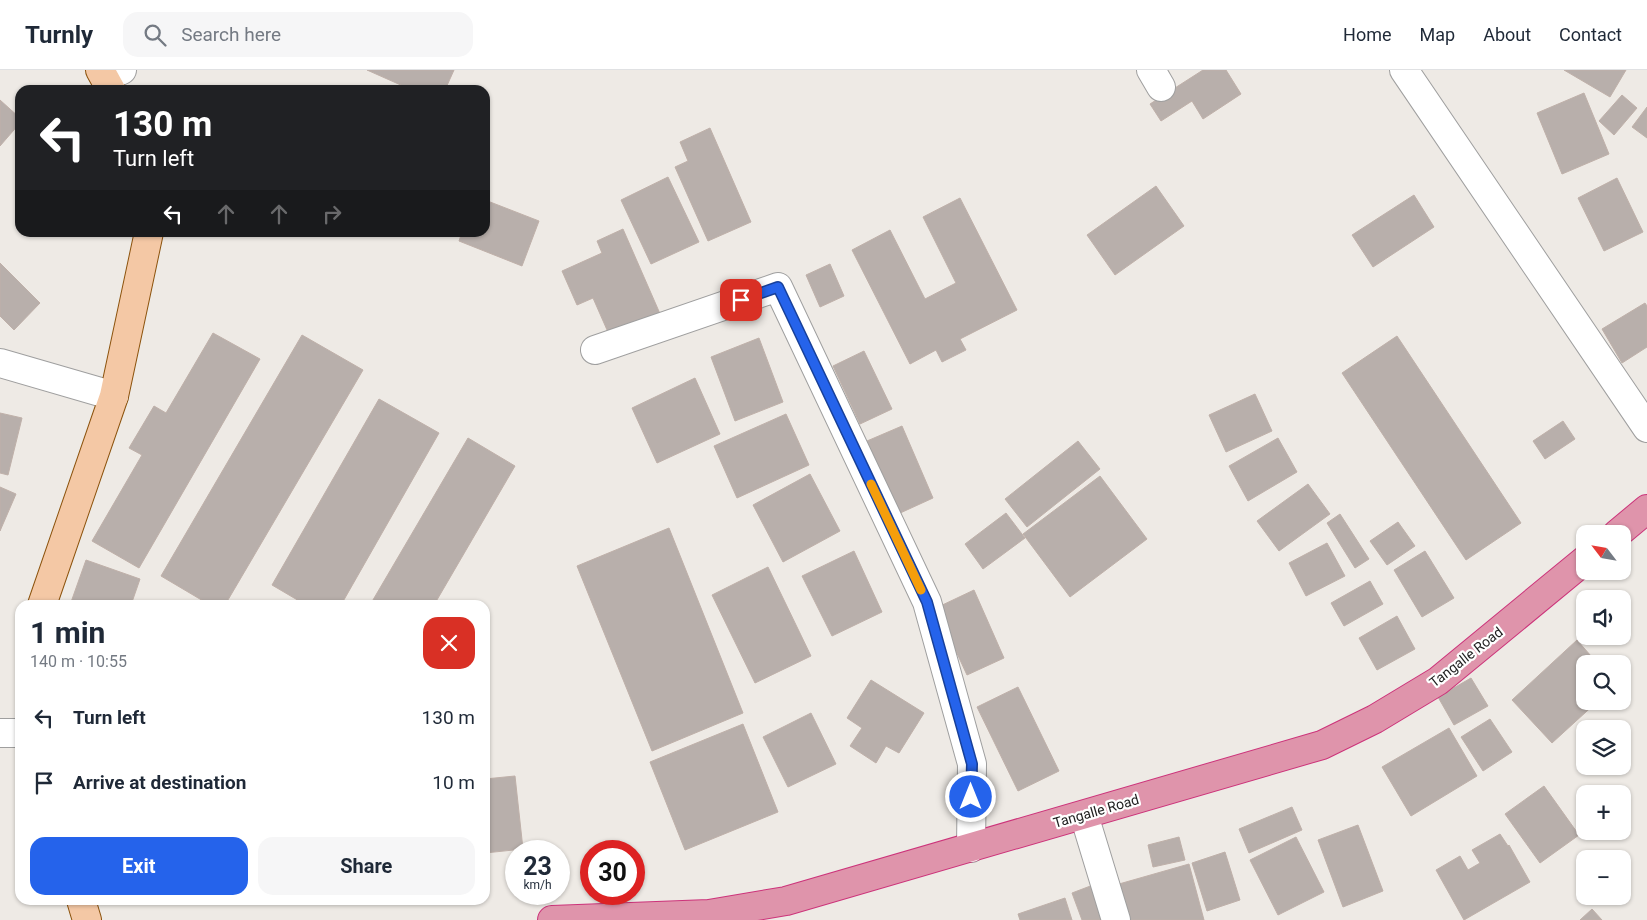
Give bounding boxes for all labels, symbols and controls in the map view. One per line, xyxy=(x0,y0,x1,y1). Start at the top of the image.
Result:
search box xyxy=(123,12,473,57)
text: Turnly xyxy=(25,21,93,49)
icon: search xyxy=(141,21,169,49)
text: Search here xyxy=(181,23,281,46)
text: Home xyxy=(1343,24,1392,45)
text: Map xyxy=(1420,24,1455,45)
text: About xyxy=(1483,24,1531,45)
text: Contact xyxy=(1559,24,1622,45)
text: 130 m xyxy=(113,104,212,145)
icon: left xyxy=(30,105,95,170)
text: Turn left xyxy=(113,146,194,171)
icon: left xyxy=(159,200,187,228)
icon: ahead xyxy=(212,200,240,228)
icon: ahead xyxy=(265,200,293,228)
icon: right xyxy=(318,200,346,228)
pin xyxy=(720,279,762,321)
icon: arrive xyxy=(727,286,755,314)
north arrow xyxy=(1576,525,1631,580)
map controls xyxy=(1576,525,1631,905)
button: sound xyxy=(1576,590,1631,645)
text: 1 min xyxy=(30,615,105,650)
button: close xyxy=(423,617,475,669)
street label: Tangalle Road xyxy=(1426,624,1506,690)
text: 140 m · 10:55 xyxy=(30,652,127,671)
button: search xyxy=(1576,655,1631,710)
icon: left xyxy=(30,704,58,732)
text: Turn left xyxy=(73,706,146,729)
text: 130 m xyxy=(422,706,475,729)
button: layers xyxy=(1576,720,1631,775)
icon: arrive xyxy=(30,769,58,797)
position arrow xyxy=(944,770,996,822)
text: Arrive at destination xyxy=(73,771,246,794)
text: 10 m xyxy=(432,771,475,794)
button: + xyxy=(1576,785,1631,840)
street label: Tangalle Road xyxy=(1051,791,1141,831)
button: Exit xyxy=(30,837,248,895)
button: Share xyxy=(258,837,475,895)
speed limit sign: 30 xyxy=(580,840,645,905)
button: − xyxy=(1576,850,1631,905)
text: 23 xyxy=(523,852,552,881)
text: km/h xyxy=(523,878,552,892)

